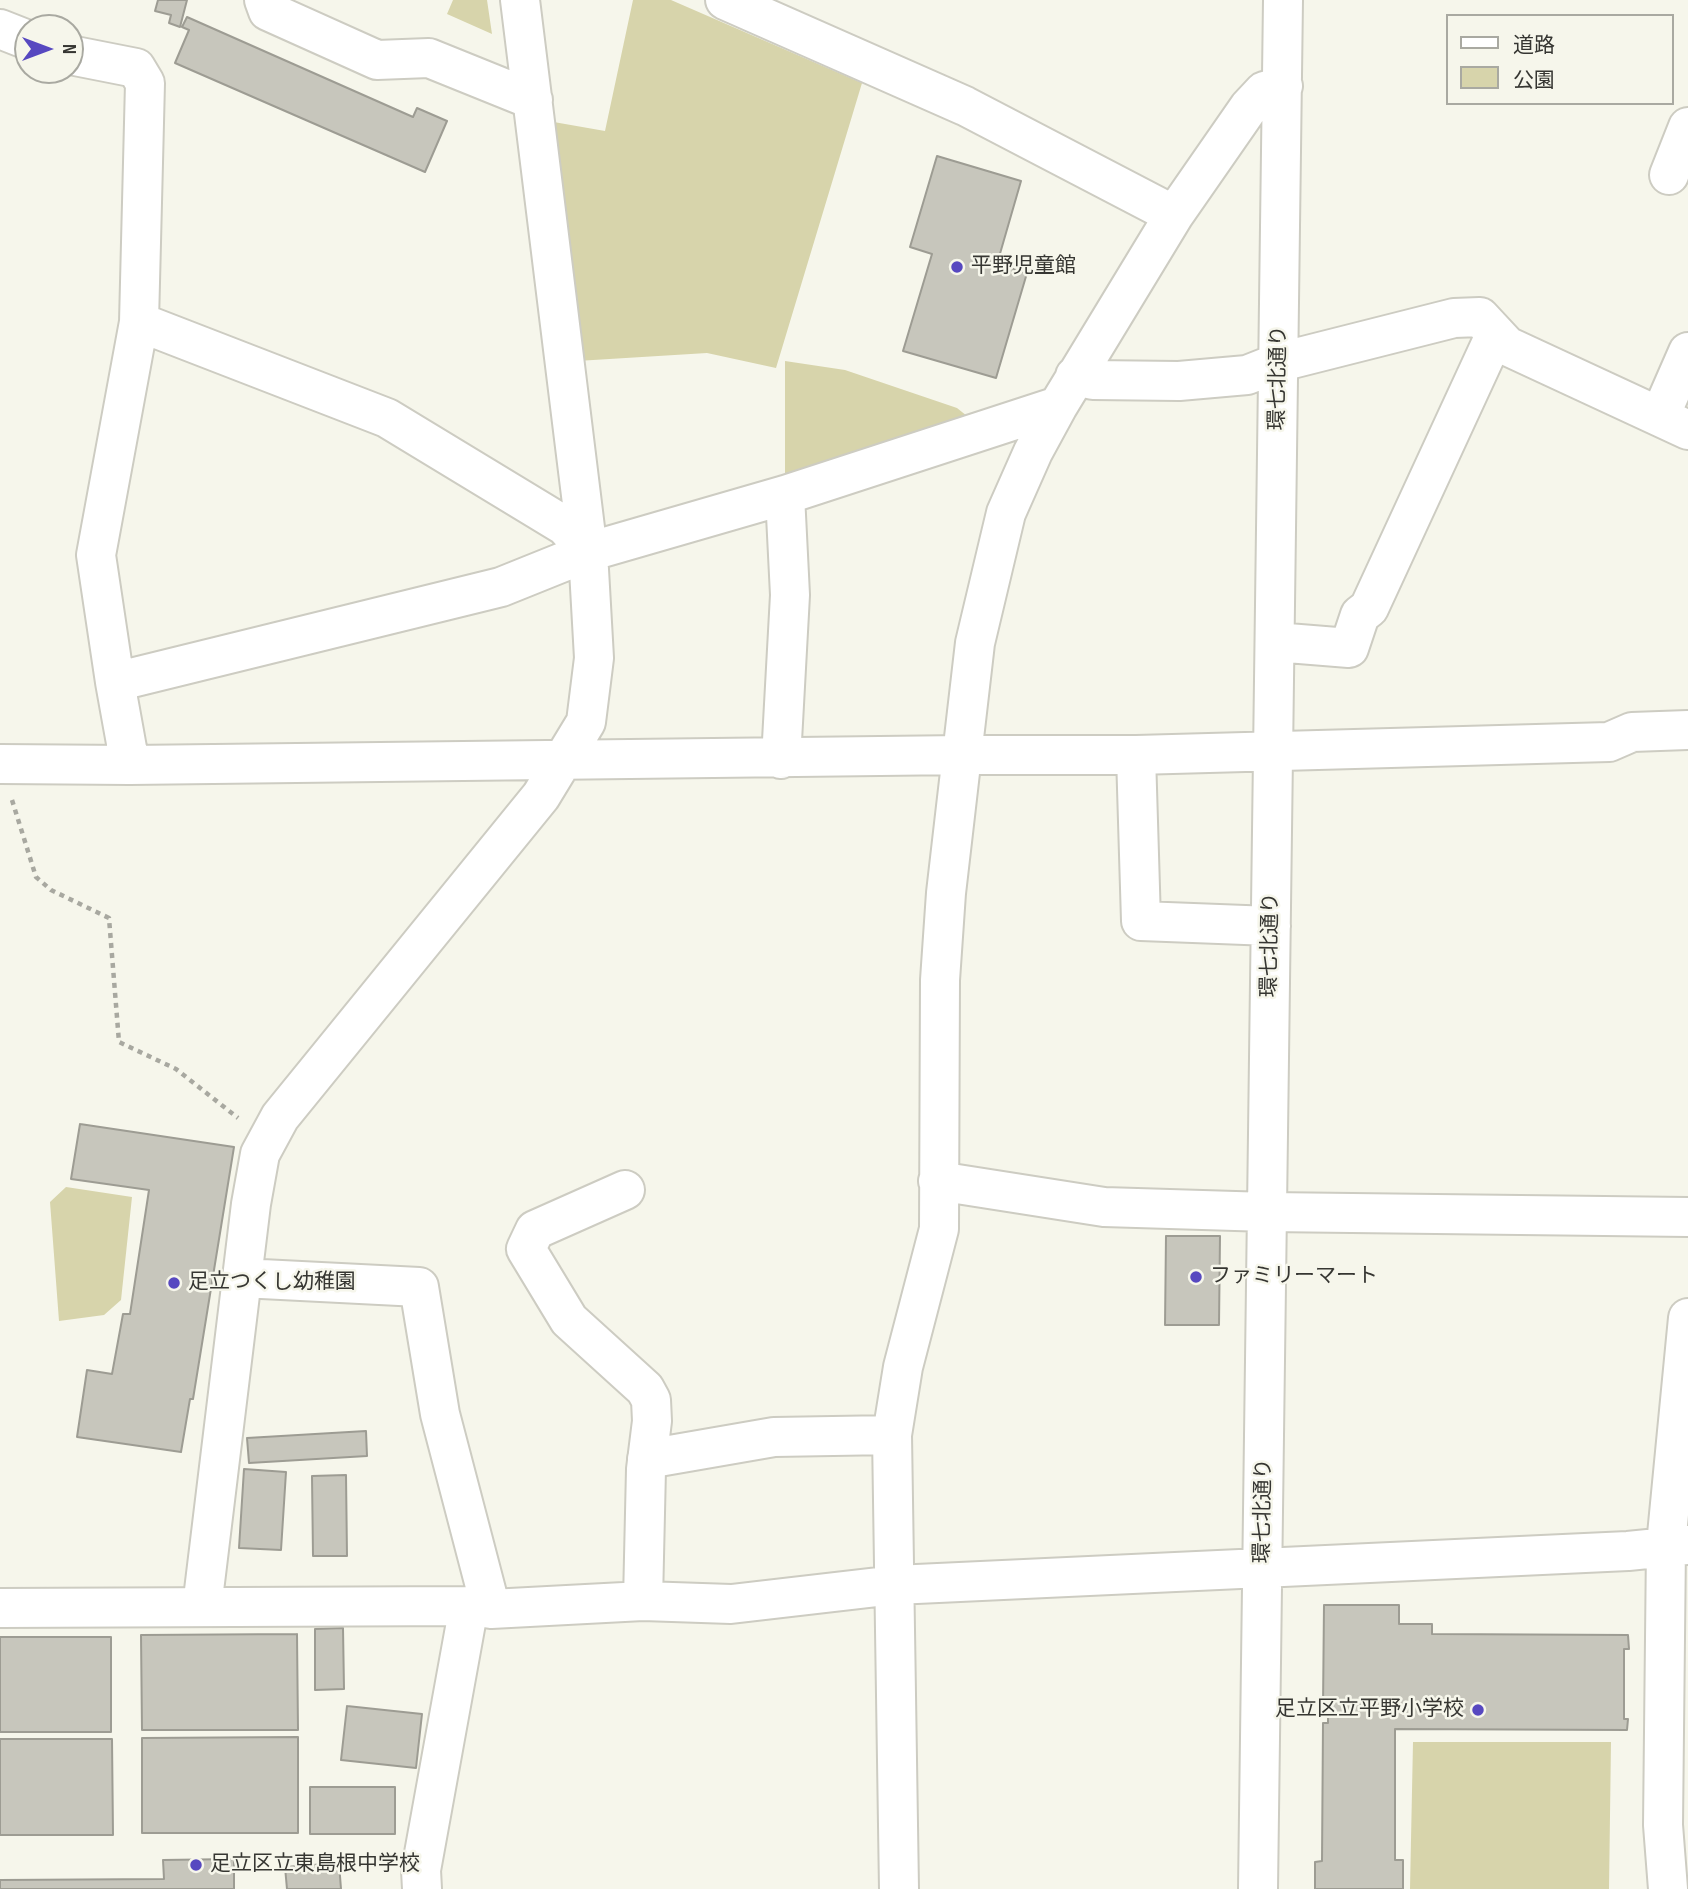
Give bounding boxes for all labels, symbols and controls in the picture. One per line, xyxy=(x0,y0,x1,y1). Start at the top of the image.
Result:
north arrow xyxy=(14,14,84,84)
legend xyxy=(1446,14,1674,105)
text: 道路 xyxy=(1513,33,1555,58)
text: N xyxy=(57,44,80,54)
text: 公園 xyxy=(1513,68,1555,93)
place label: 平野児童館 xyxy=(971,254,1076,280)
marker: 平野児童館 xyxy=(949,259,965,275)
street label: 環七北通り xyxy=(1265,325,1293,431)
street label: 環七北通り xyxy=(1257,892,1285,998)
place label: ファミリーマート xyxy=(1210,1264,1378,1290)
marker: ファミリーマート xyxy=(1188,1269,1204,1285)
place label: 足立つくし幼稚園 xyxy=(188,1270,356,1296)
marker: 足立つくし幼稚園 xyxy=(166,1275,182,1291)
street label: 環七北通り xyxy=(1250,1458,1278,1564)
place label: 足立区立平野小学校 xyxy=(1275,1697,1464,1723)
marker: 足立区立平野小学校 xyxy=(1470,1702,1486,1718)
place label: 足立区立東島根中学校 xyxy=(210,1852,420,1878)
marker: 足立区立東島根中学校 xyxy=(188,1857,204,1873)

